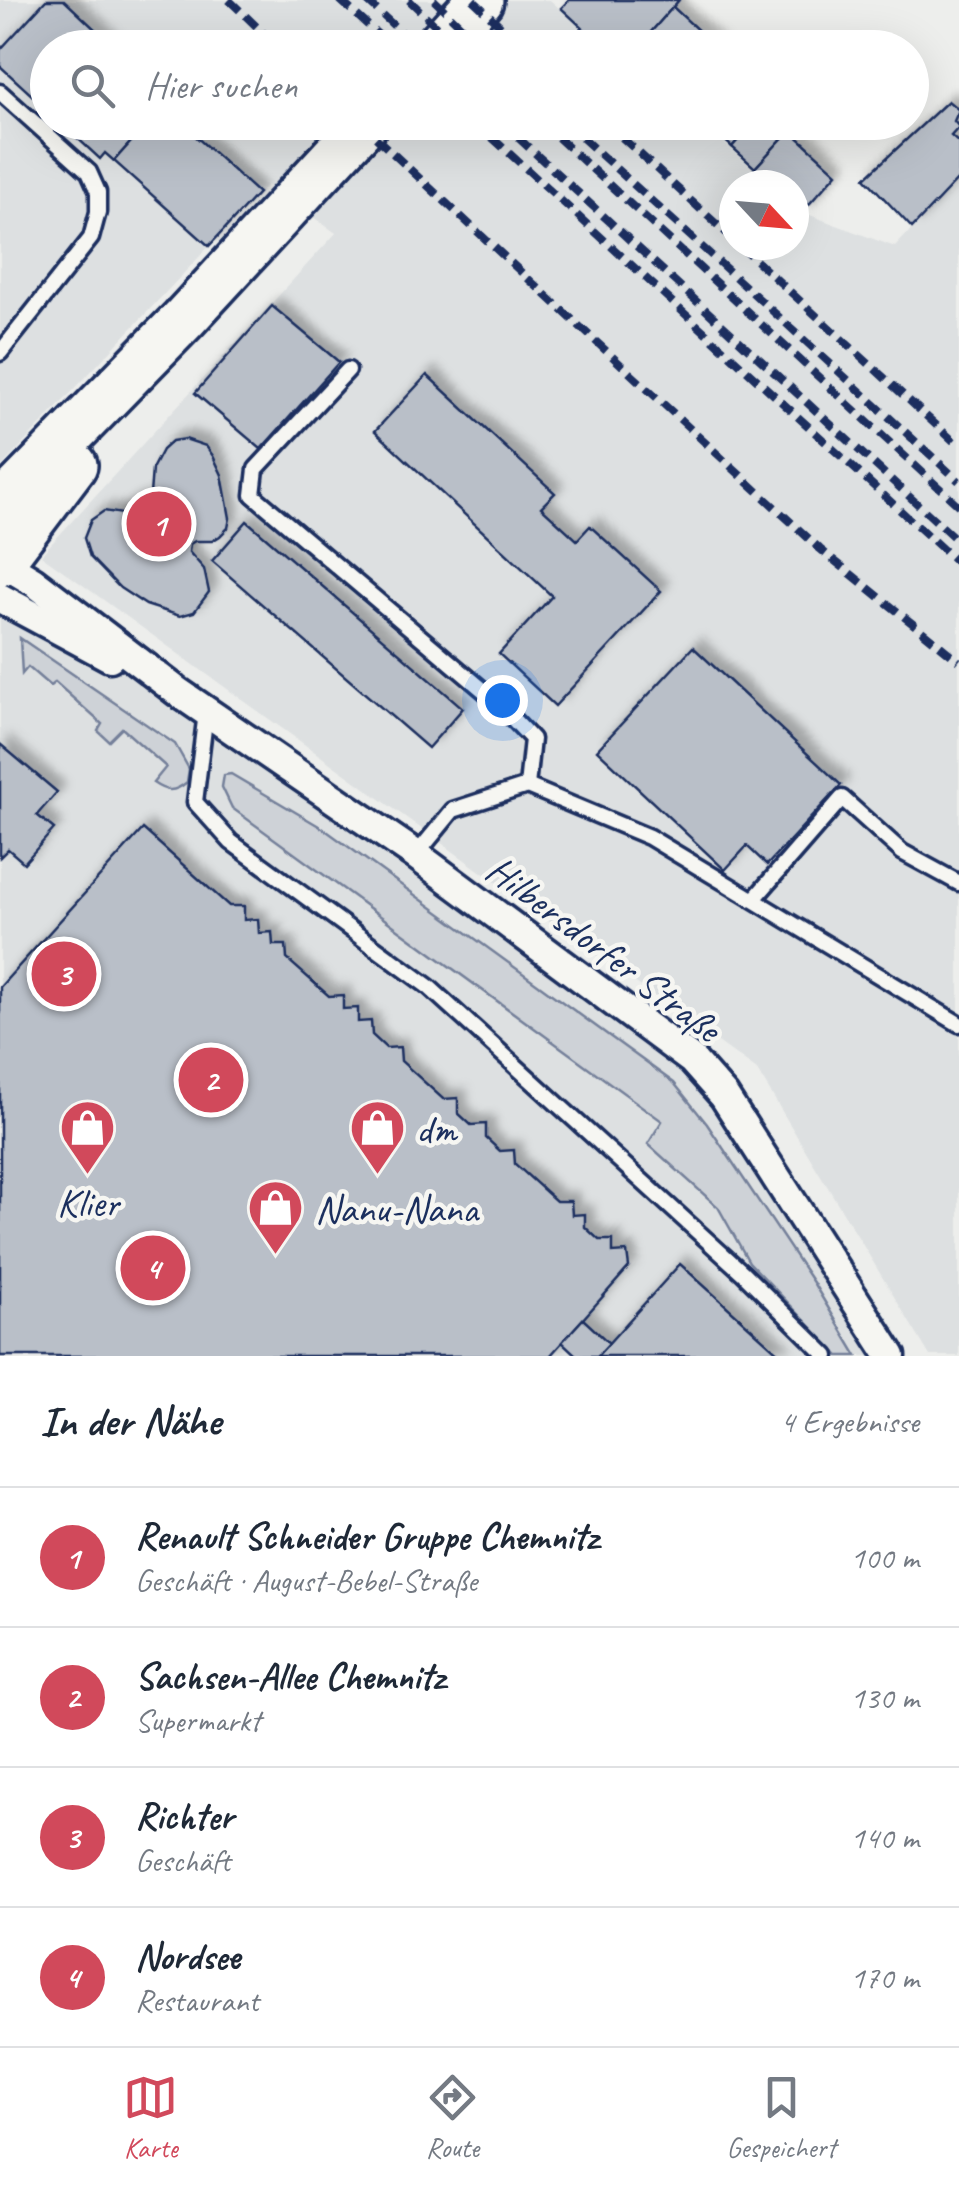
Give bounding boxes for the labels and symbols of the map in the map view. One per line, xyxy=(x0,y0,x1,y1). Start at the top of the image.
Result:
north arrow xyxy=(719,170,809,260)
pin: 1 xyxy=(126,486,192,562)
your location xyxy=(477,675,528,726)
street label: Hilbersdorfer Straße xyxy=(476,844,733,1055)
pin: 3 xyxy=(32,936,96,1012)
pin: 2 xyxy=(178,1042,244,1118)
shop icon: Klier xyxy=(58,1098,118,1177)
shop icon: dm xyxy=(347,1098,407,1177)
place label: dm xyxy=(416,1104,459,1154)
place label: Klier xyxy=(57,1178,122,1228)
shop icon: Nanu-Nana xyxy=(246,1178,306,1257)
place label: Nanu-Nana xyxy=(315,1184,481,1234)
pin: 4 xyxy=(120,1230,186,1306)

